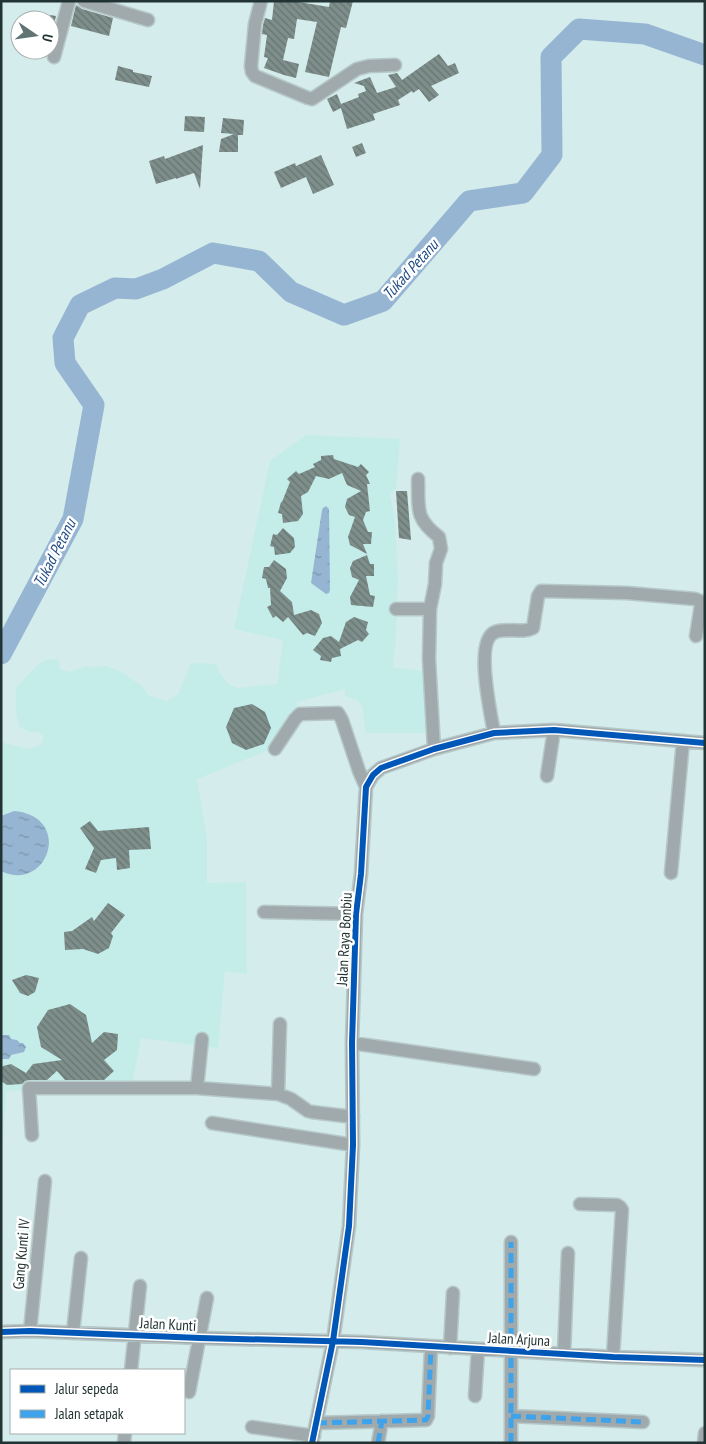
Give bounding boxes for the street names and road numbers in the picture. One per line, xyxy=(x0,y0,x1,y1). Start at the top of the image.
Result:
street label: Jalan Raya Bonbiu xyxy=(332,892,356,987)
street label: Gang Kunti IV xyxy=(8,1218,34,1290)
street label: Jalan Kunti xyxy=(138,1313,197,1335)
street label: Jalan Arjuna xyxy=(487,1328,550,1350)

